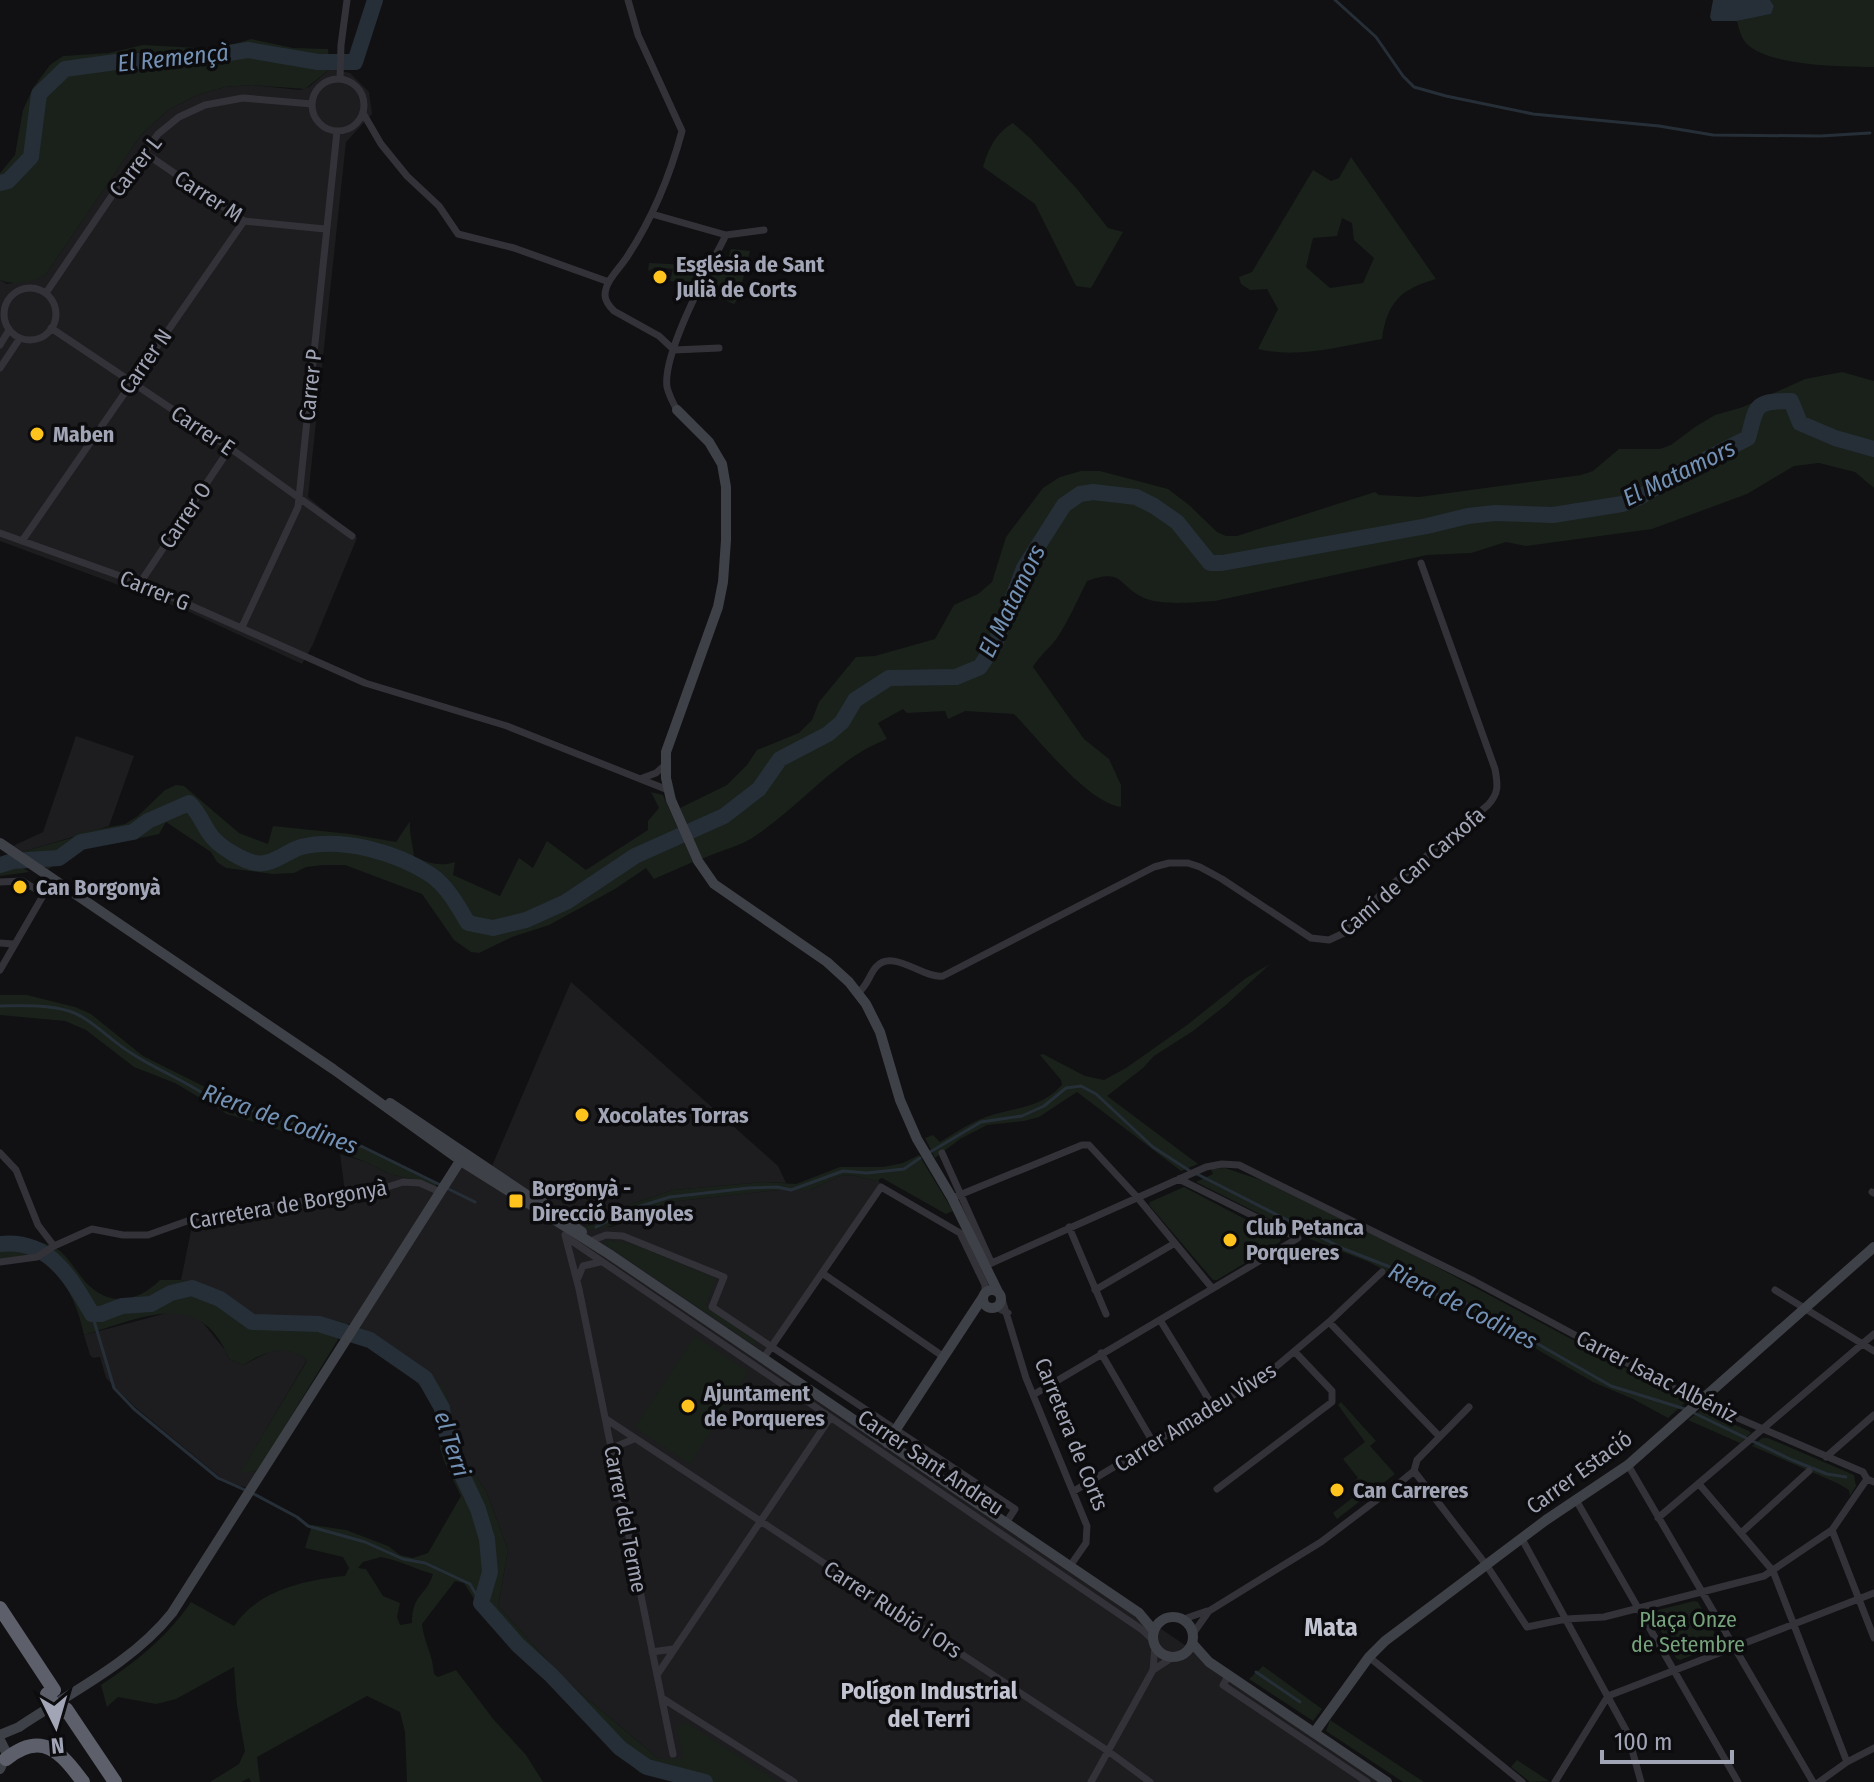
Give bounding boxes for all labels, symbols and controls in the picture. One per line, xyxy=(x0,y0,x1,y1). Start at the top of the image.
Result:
water label: El Remençà xyxy=(116,38,230,78)
street label: Carrer L xyxy=(103,130,168,202)
street label: Carrer M xyxy=(170,164,248,228)
place label: Església de Sant Julià de Corts xyxy=(675,251,824,303)
marker: Església de Sant Julià de Corts xyxy=(651,268,669,286)
street label: Carrer N xyxy=(113,323,178,399)
street label: Carrer P xyxy=(293,348,328,422)
street label: Carrer E xyxy=(166,400,239,461)
place label: Maben xyxy=(53,421,114,448)
marker: Maben xyxy=(28,425,46,443)
water label: El Matamors xyxy=(1618,434,1740,512)
street label: Carrer O xyxy=(154,477,217,554)
water label: El Matamors xyxy=(973,540,1051,662)
street label: Carrer G xyxy=(116,564,194,617)
street label: Camí de Can Carxofa xyxy=(1334,801,1490,942)
place label: Can Borgonyà xyxy=(36,874,161,901)
marker: Can Borgonyà xyxy=(11,878,29,896)
water label: Riera de Codines xyxy=(199,1078,361,1160)
place label: Xocolates Torras xyxy=(597,1102,749,1129)
marker: Xocolates Torras xyxy=(573,1106,591,1124)
street label: Carretera de Borgonyà xyxy=(187,1174,389,1235)
place label: Borgonyà - Direcció Banyoles xyxy=(532,1175,694,1227)
marker: Borgonyà - Direcció Banyoles xyxy=(507,1192,525,1210)
place label: Club Petanca Porqueres xyxy=(1246,1214,1364,1266)
marker: Club Petanca Porqueres xyxy=(1221,1231,1239,1249)
water label: Riera de Codines xyxy=(1384,1257,1542,1355)
street label: Carrer Isaac Albéniz xyxy=(1572,1324,1742,1429)
street label: Carretera de Corts xyxy=(1029,1354,1114,1515)
street label: Carrer Amadeu Vives xyxy=(1109,1357,1281,1478)
place label: Ajuntament de Porqueres xyxy=(703,1380,825,1432)
marker: Ajuntament de Porqueres xyxy=(679,1397,697,1415)
street label: Carrer Sant Andreu xyxy=(853,1404,1009,1521)
water label: el Terri xyxy=(428,1408,476,1480)
street label: Carrer Estació xyxy=(1521,1425,1637,1520)
street label: Carrer del Terme xyxy=(598,1443,653,1595)
place label: Can Carreres xyxy=(1353,1477,1469,1504)
marker: Can Carreres xyxy=(1328,1481,1346,1499)
street label: Carrer Rubió i Ors xyxy=(819,1555,967,1664)
park label: Plaça Onze de Setembre xyxy=(1631,1606,1745,1658)
district label: Mata xyxy=(1304,1612,1358,1643)
district label: Polígon Industrial del Terri xyxy=(841,1677,1018,1733)
north arrow xyxy=(16,1686,96,1766)
scale bar xyxy=(1602,1714,1732,1764)
text: 100 m xyxy=(1614,1728,1672,1756)
text: N xyxy=(50,1731,65,1759)

